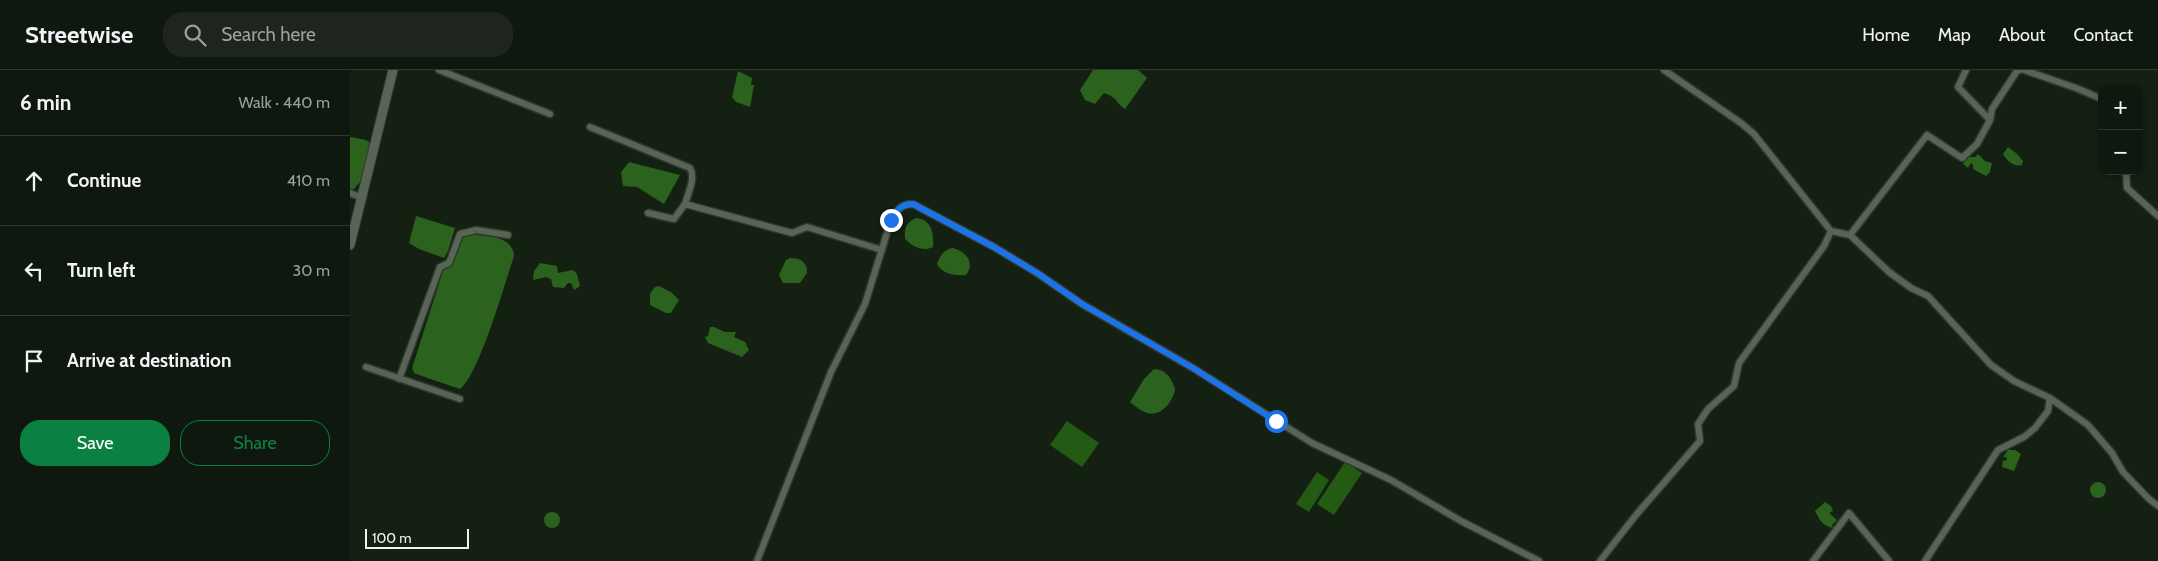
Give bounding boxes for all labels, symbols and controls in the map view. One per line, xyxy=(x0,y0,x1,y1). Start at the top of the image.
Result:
search box xyxy=(163,12,513,57)
text: Streetwise xyxy=(25,20,133,49)
icon: search xyxy=(181,21,209,49)
text: Search here xyxy=(221,23,316,46)
text: Home xyxy=(1862,24,1910,46)
text: Map xyxy=(1938,24,1971,46)
text: About xyxy=(1999,24,2045,46)
text: Contact xyxy=(2073,24,2133,46)
map controls xyxy=(2098,85,2143,175)
button: + xyxy=(2098,85,2143,130)
text: 6 min xyxy=(20,90,71,115)
text: Walk · 440 m xyxy=(239,93,330,112)
button: − xyxy=(2098,130,2143,175)
icon: ahead xyxy=(20,167,48,195)
text: Continue xyxy=(67,169,141,192)
text: 410 m xyxy=(287,171,330,190)
route end xyxy=(880,209,903,232)
icon: left xyxy=(20,257,48,285)
text: Turn left xyxy=(67,259,135,282)
text: 30 m xyxy=(293,261,330,280)
icon: arrive xyxy=(20,347,48,375)
text: Arrive at destination xyxy=(67,349,231,372)
route start xyxy=(1265,410,1288,433)
button: Save xyxy=(20,420,170,466)
button: Share xyxy=(180,420,330,466)
scale bar xyxy=(365,526,469,549)
text: 100 m xyxy=(372,529,412,547)

